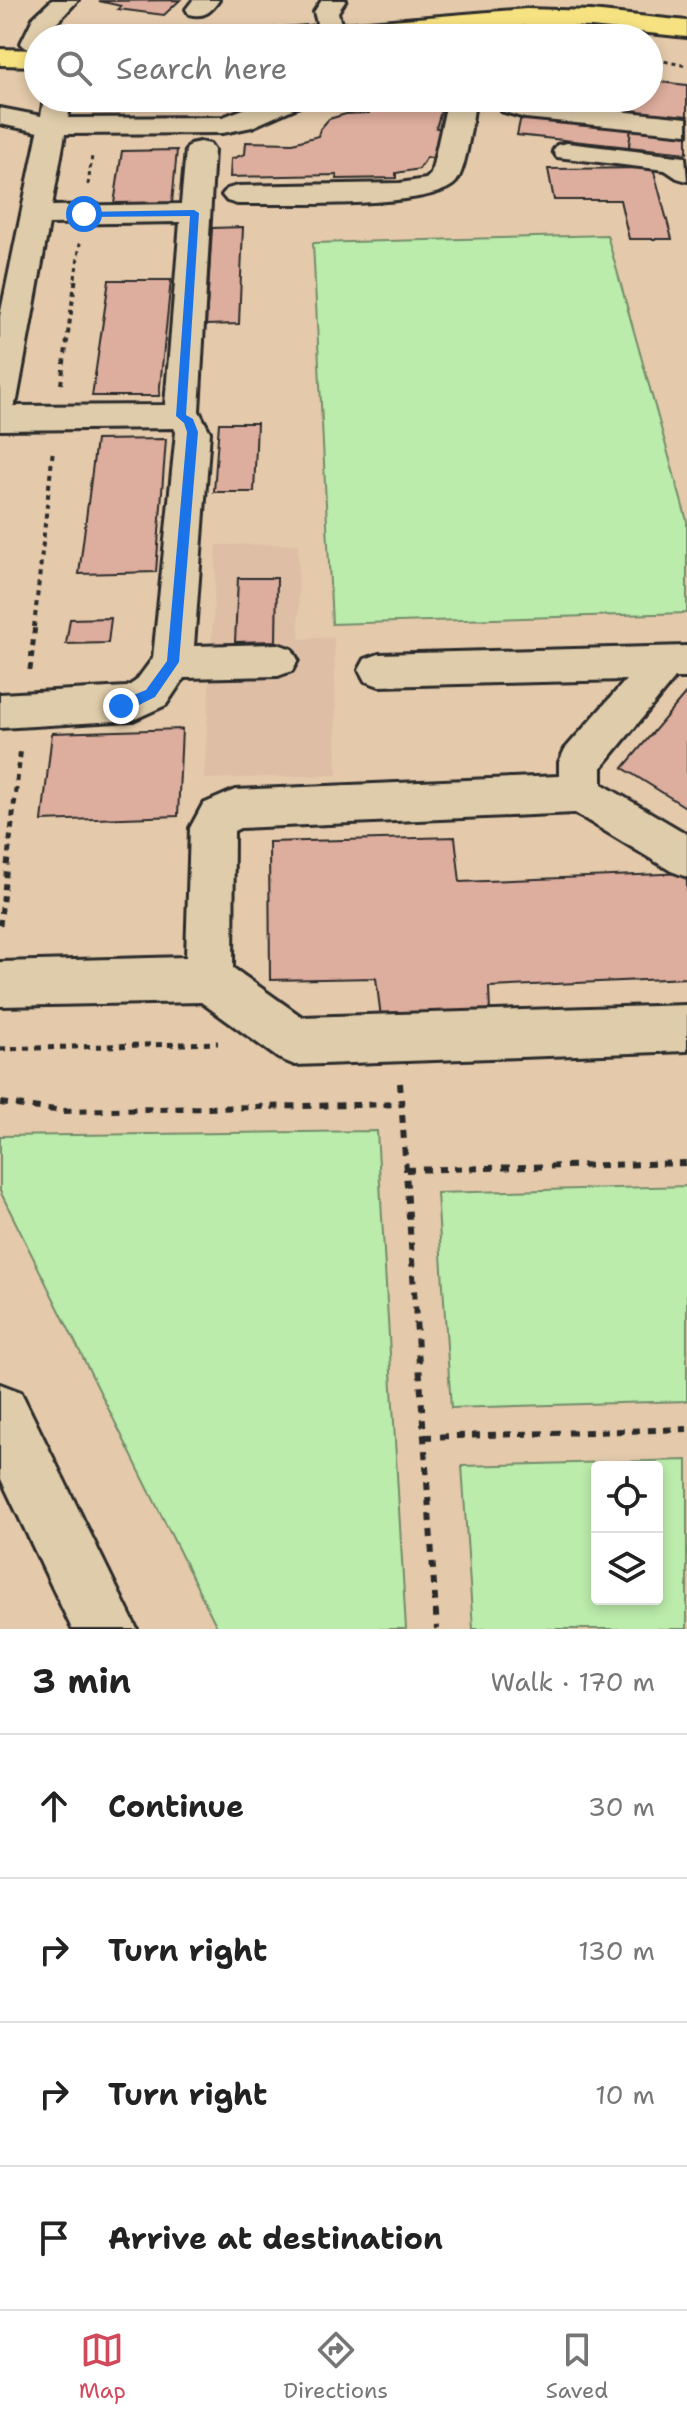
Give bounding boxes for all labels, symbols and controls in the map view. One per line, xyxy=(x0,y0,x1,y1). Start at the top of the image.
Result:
search box xyxy=(24,24,663,112)
icon: search xyxy=(52,46,96,90)
text: Search here xyxy=(116,48,287,89)
route start xyxy=(66,196,102,232)
route end xyxy=(103,688,139,724)
map controls xyxy=(591,1461,663,1605)
button: locate xyxy=(591,1461,663,1533)
button: layers xyxy=(591,1533,663,1605)
text: 3 min xyxy=(32,1658,131,1704)
text: Walk · 170 m xyxy=(491,1664,655,1699)
icon: ahead xyxy=(32,1784,76,1828)
text: Continue xyxy=(108,1786,244,1827)
text: 30 m xyxy=(588,1789,655,1824)
icon: right xyxy=(32,1928,76,1972)
text: Turn right xyxy=(108,1930,267,1971)
text: 130 m xyxy=(578,1933,655,1968)
icon: right xyxy=(32,2072,76,2116)
text: Turn right xyxy=(108,2074,267,2115)
text: 10 m xyxy=(595,2077,655,2112)
icon: arrive xyxy=(32,2216,76,2260)
text: Arrive at destination xyxy=(108,2218,443,2259)
tab: Map xyxy=(79,2328,126,2405)
tab: Directions xyxy=(283,2328,388,2405)
tab: Saved xyxy=(546,2328,608,2405)

